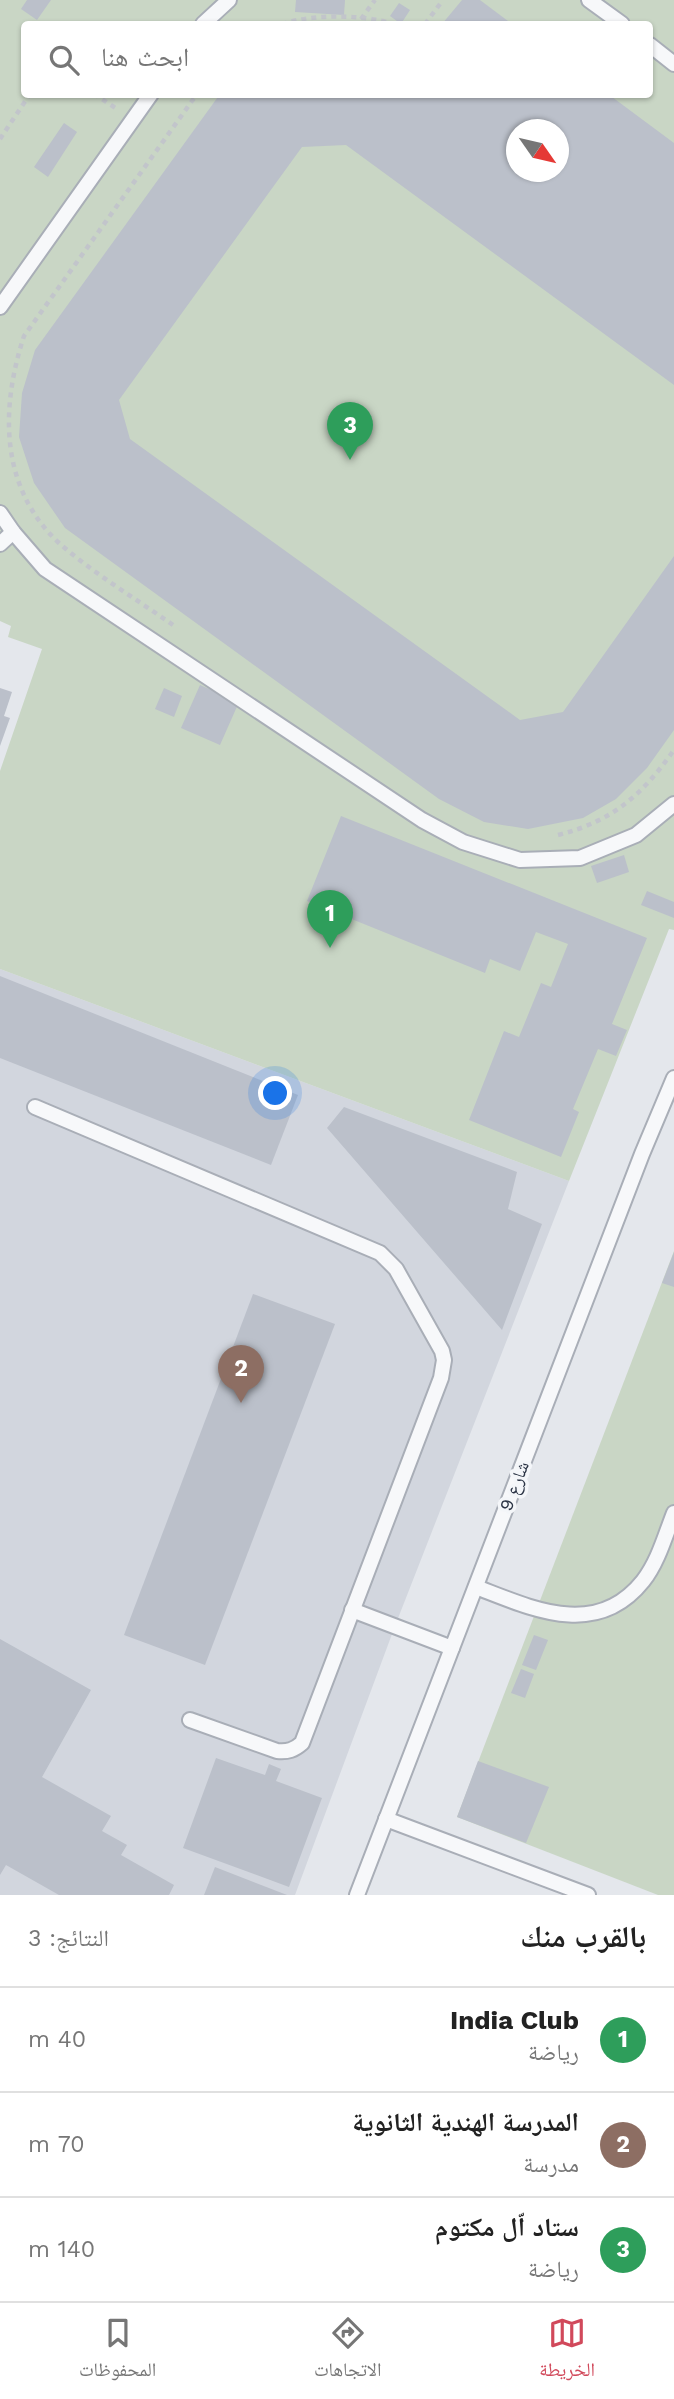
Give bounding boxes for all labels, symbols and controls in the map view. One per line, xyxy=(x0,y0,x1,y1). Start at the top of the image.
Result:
search box xyxy=(21,21,653,98)
icon: search xyxy=(45,41,83,79)
text: ابحث هنا xyxy=(101,42,189,72)
north arrow xyxy=(506,119,569,182)
pin: 3 xyxy=(327,402,373,460)
pin: 1 xyxy=(307,890,353,948)
your location xyxy=(258,1076,292,1110)
pin: 2 xyxy=(218,1345,264,1403)
street label: شارع 9 xyxy=(495,1458,534,1514)
text: بالقرب منك xyxy=(520,1919,646,1954)
text: النتائج: 3 xyxy=(28,1925,109,1952)
text: India Club xyxy=(450,2005,579,2035)
text: 40 m xyxy=(28,2026,86,2053)
text: 1 xyxy=(618,2026,628,2053)
text: رياضة xyxy=(528,2039,579,2066)
text: المدرسة الهندية الثانوية xyxy=(352,2107,579,2137)
text: 70 m xyxy=(28,2131,85,2158)
text: 2 xyxy=(616,2131,630,2158)
text: مدرسة xyxy=(523,2151,579,2178)
text: ستاد اّل مكتوم xyxy=(435,2212,579,2242)
text: 140 m xyxy=(28,2236,95,2263)
text: 3 xyxy=(616,2236,630,2263)
text: رياضة xyxy=(528,2256,579,2283)
tab: المحفوظات xyxy=(79,2314,156,2388)
tab: الاتجاهات xyxy=(314,2314,381,2388)
tab: الخريطة xyxy=(539,2314,595,2388)

